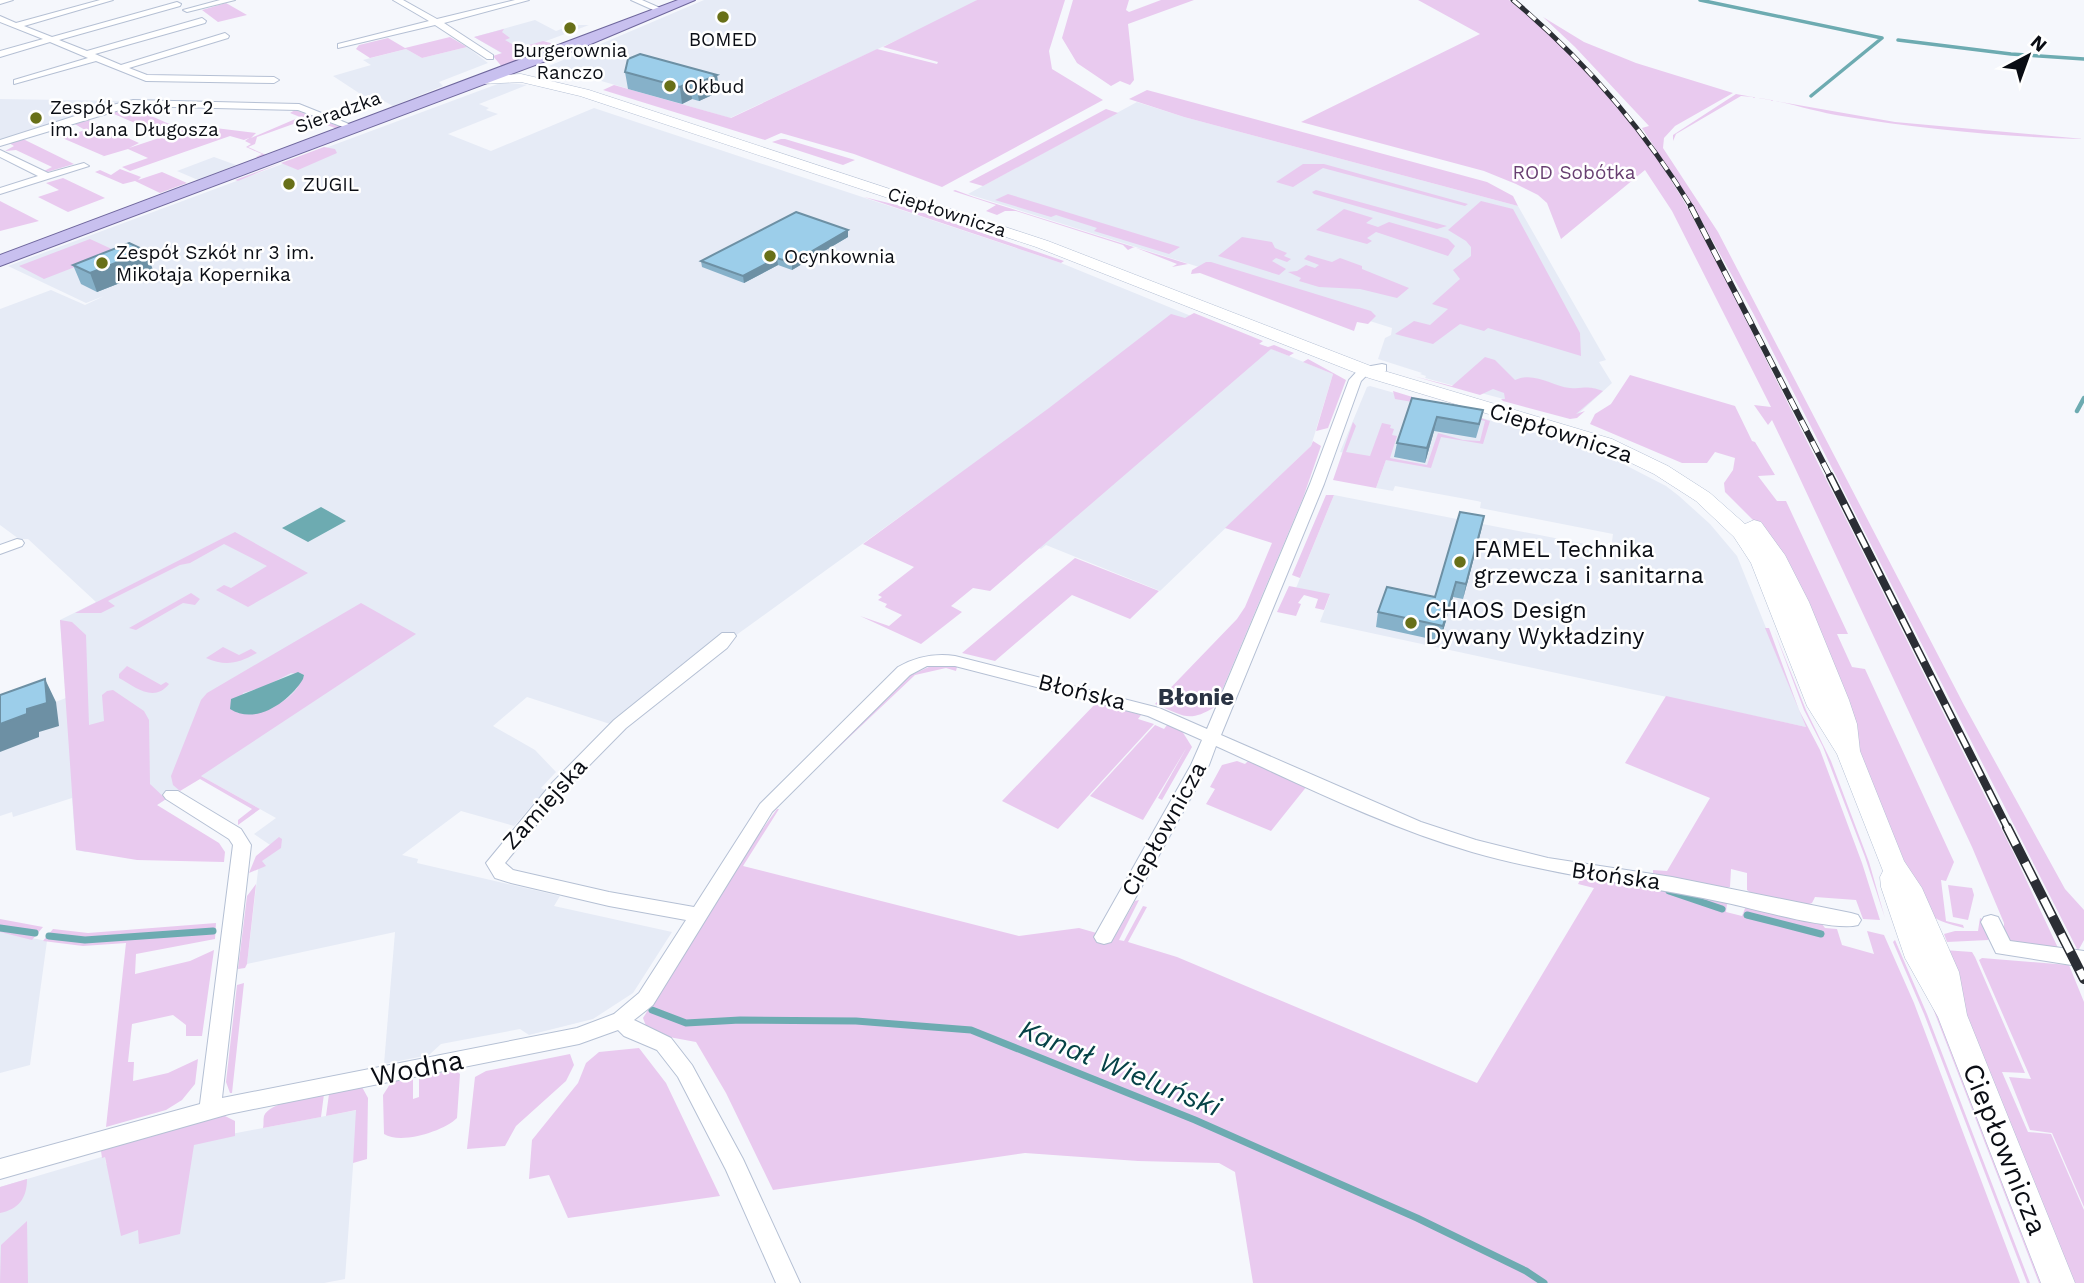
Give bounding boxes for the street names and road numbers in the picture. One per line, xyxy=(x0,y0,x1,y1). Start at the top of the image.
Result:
street label: Sieradzka xyxy=(292,86,384,138)
street label: Ciepłownicza xyxy=(885,182,1009,242)
street label: Ciepłownicza xyxy=(1486,397,1636,469)
street label: Błońska xyxy=(1035,668,1129,716)
street label: Zamiejska xyxy=(497,753,593,855)
street label: Ciepłownicza xyxy=(1116,757,1212,901)
street label: Błońska xyxy=(1570,856,1662,896)
street label: Wodna xyxy=(368,1043,466,1093)
street label: Ciepłownicza xyxy=(1956,1059,2054,1240)

